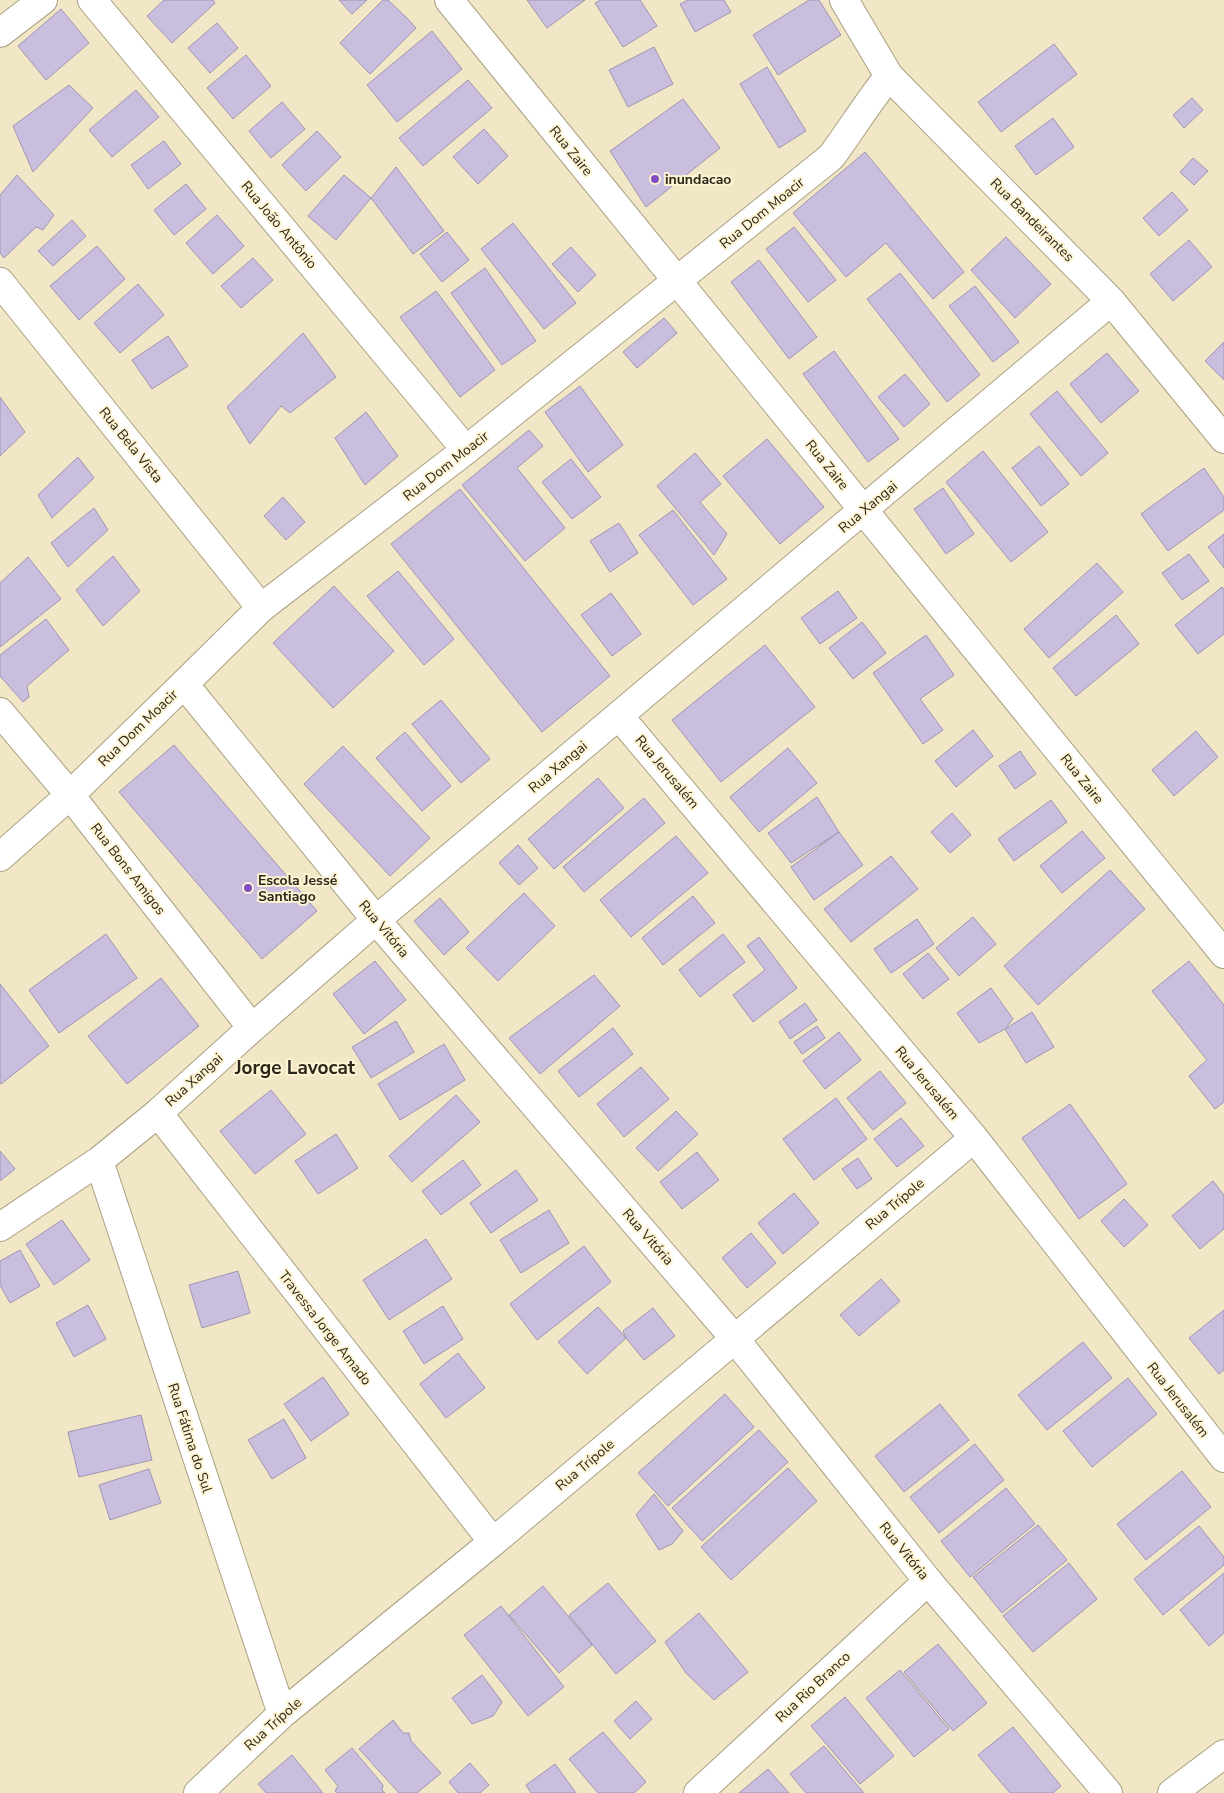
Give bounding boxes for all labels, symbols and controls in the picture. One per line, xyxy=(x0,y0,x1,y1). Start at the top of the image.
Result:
street label: Rua Zaire xyxy=(545,122,597,180)
place label: inundacao xyxy=(665,170,731,189)
marker: inundacao xyxy=(649,173,661,185)
street label: Rua Dom Moacir xyxy=(716,173,808,253)
street label: Rua Bandeirantes xyxy=(986,174,1078,266)
street label: Rua João Antônio xyxy=(237,177,321,273)
street label: Rua Bela Vista xyxy=(95,403,167,487)
street label: Rua Dom Moacir xyxy=(399,427,493,505)
street label: Rua Zaire xyxy=(801,436,853,494)
street label: Rua Xangai xyxy=(834,477,902,537)
street label: Rua Dom Moacir xyxy=(94,685,182,771)
street label: Rua Jerusalém xyxy=(631,731,703,813)
street label: Rua Xangai xyxy=(524,737,592,797)
street label: Rua Zaire xyxy=(1056,750,1108,808)
street label: Rua Bons Amigos xyxy=(86,819,170,919)
place label: Escola Jessé Santiago xyxy=(258,871,338,906)
marker: Escola Jessé Santiago xyxy=(242,882,254,894)
street label: Rua Vitória xyxy=(354,896,414,962)
street label: Rua Jerusalém xyxy=(891,1042,963,1124)
street label: Rua Xangai xyxy=(161,1049,227,1111)
district label: Jorge Lavocat xyxy=(234,1055,356,1081)
street label: Rua Trípole xyxy=(862,1174,928,1234)
street label: Rua Vitória xyxy=(618,1205,678,1269)
street label: Travessa Jorge Amado xyxy=(274,1267,376,1389)
street label: Rua Jerusalém xyxy=(1143,1358,1213,1442)
street label: Rua Fátima do Sul xyxy=(163,1381,217,1496)
street label: Rua Trípole xyxy=(552,1435,618,1495)
street label: Rua Vitória xyxy=(875,1518,933,1584)
street label: Rua Rio Branco xyxy=(771,1647,855,1727)
street label: Rua Trípole xyxy=(240,1693,306,1755)

